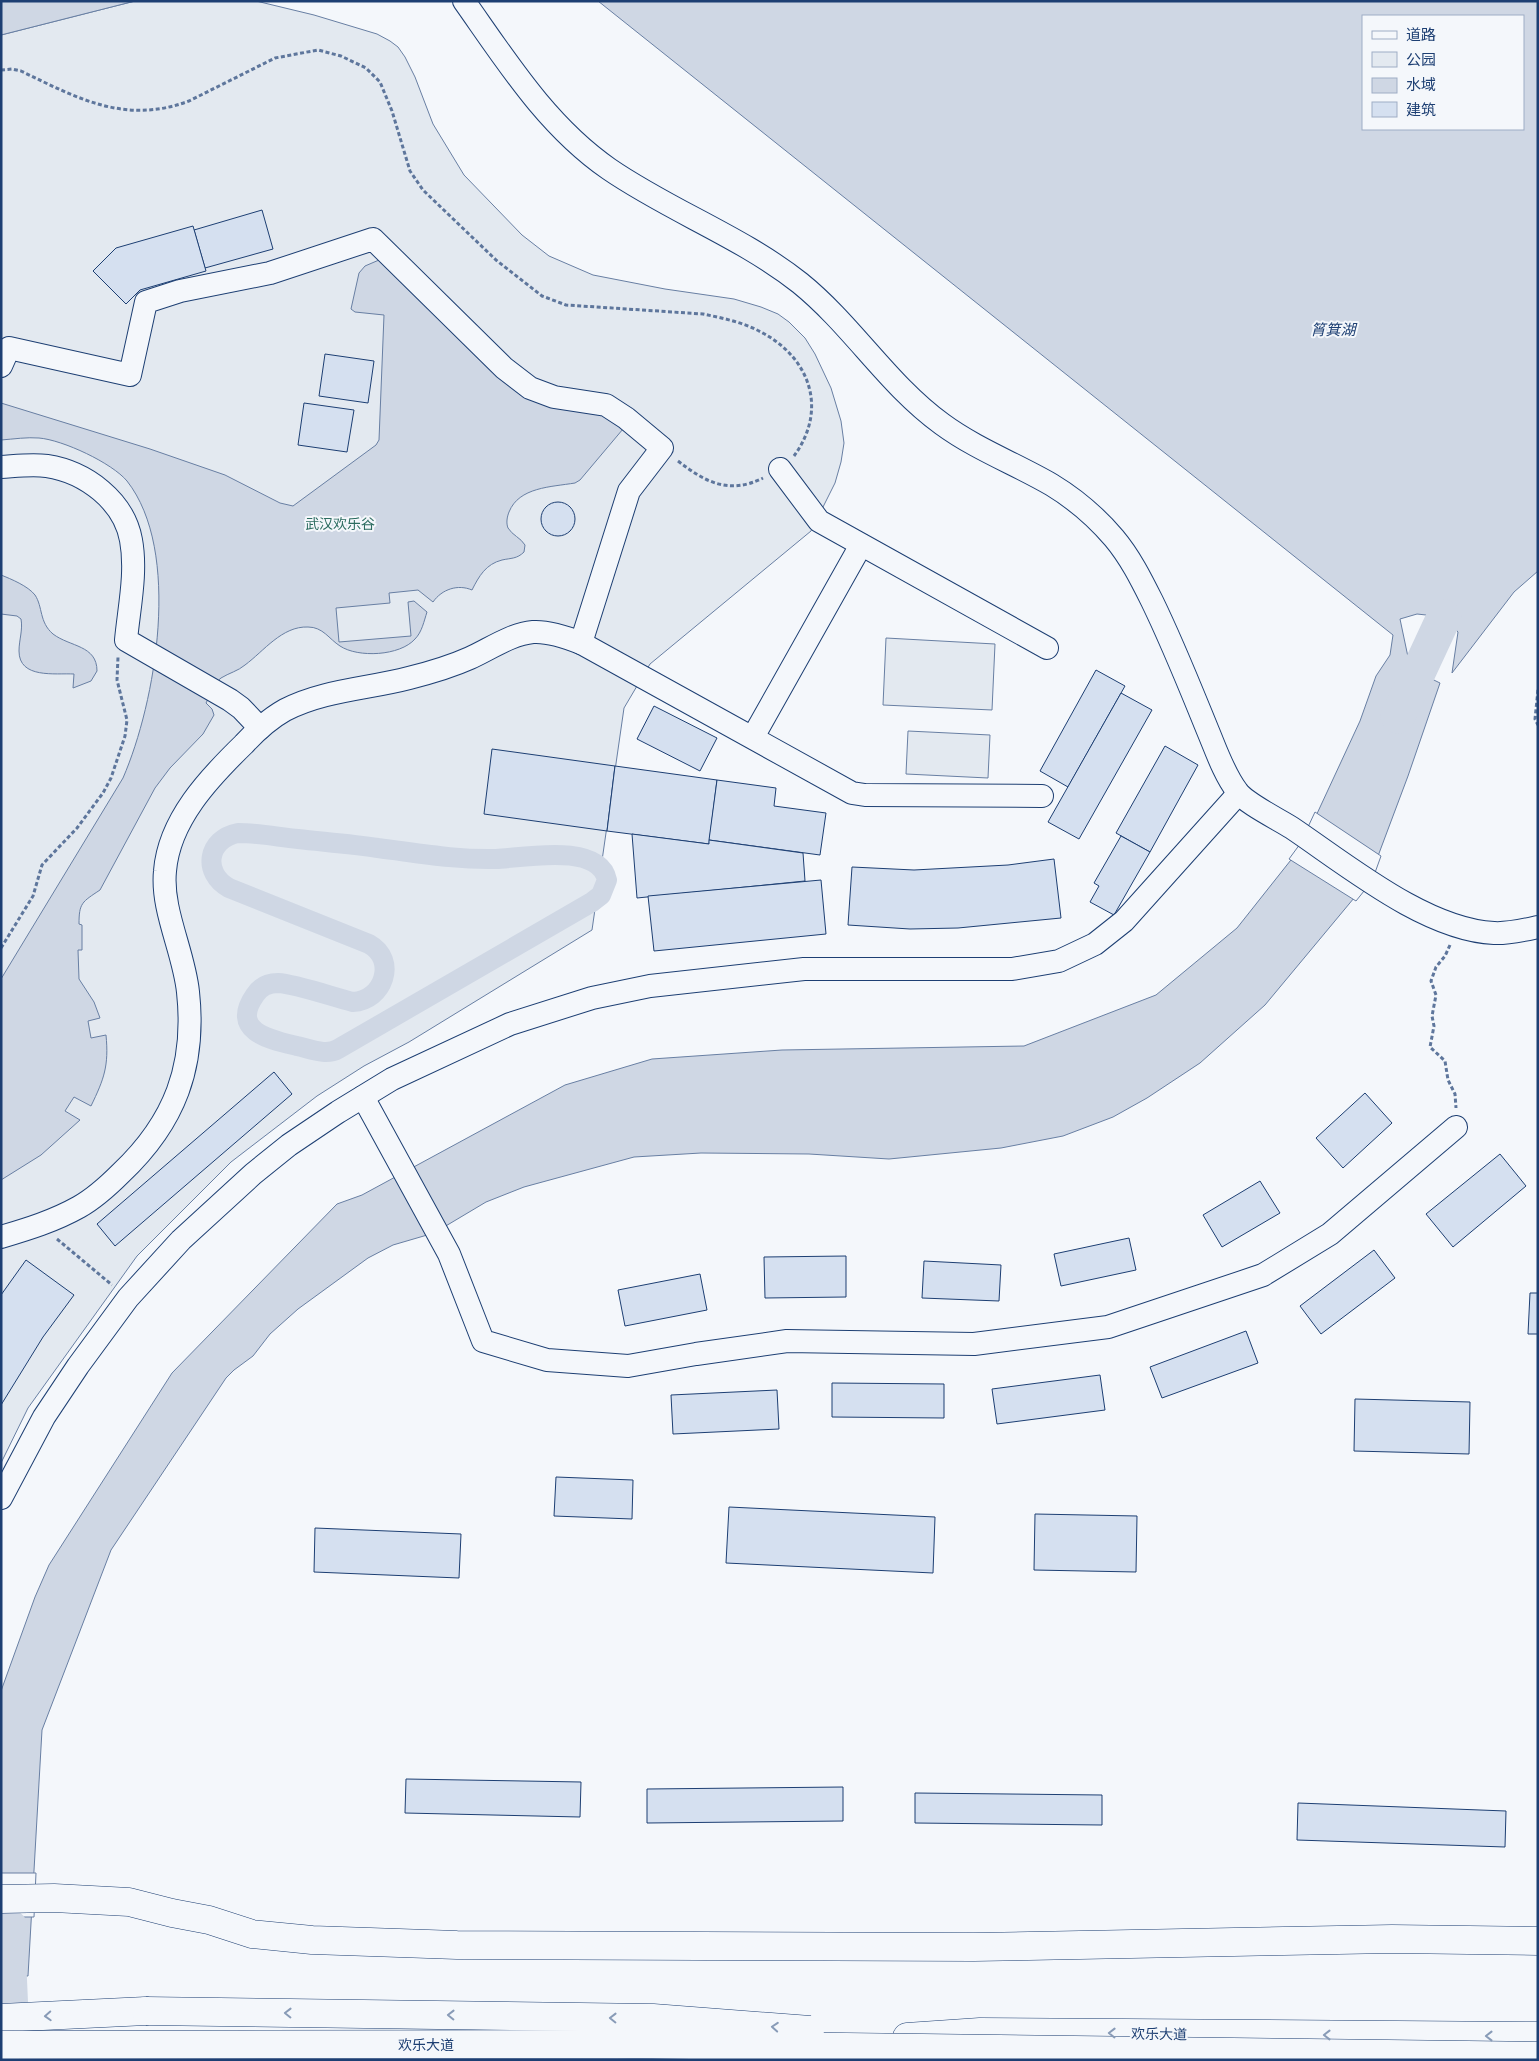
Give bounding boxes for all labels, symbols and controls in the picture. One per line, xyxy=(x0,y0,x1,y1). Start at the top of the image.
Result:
legend xyxy=(1362,15,1524,130)
text: 道路 xyxy=(1406,26,1436,43)
text: 公园 xyxy=(1406,51,1436,68)
text: 水域 xyxy=(1406,76,1436,93)
text: 建筑 xyxy=(1406,101,1436,118)
water label: 筲箕湖 xyxy=(1310,321,1357,338)
park label: 武汉欢乐谷 xyxy=(305,516,375,532)
one-way arrow xyxy=(284,2008,292,2018)
one-way arrow xyxy=(44,2010,52,2021)
one-way arrow xyxy=(446,2010,454,2020)
one-way arrow xyxy=(609,2013,616,2023)
one-way arrow xyxy=(771,2022,779,2033)
street label: 欢乐大道 xyxy=(1131,2026,1187,2042)
one-way arrow xyxy=(1107,2028,1115,2038)
one-way arrow xyxy=(1322,2030,1330,2040)
one-way arrow xyxy=(1485,2031,1492,2041)
street label: 欢乐大道 xyxy=(398,2037,454,2053)

